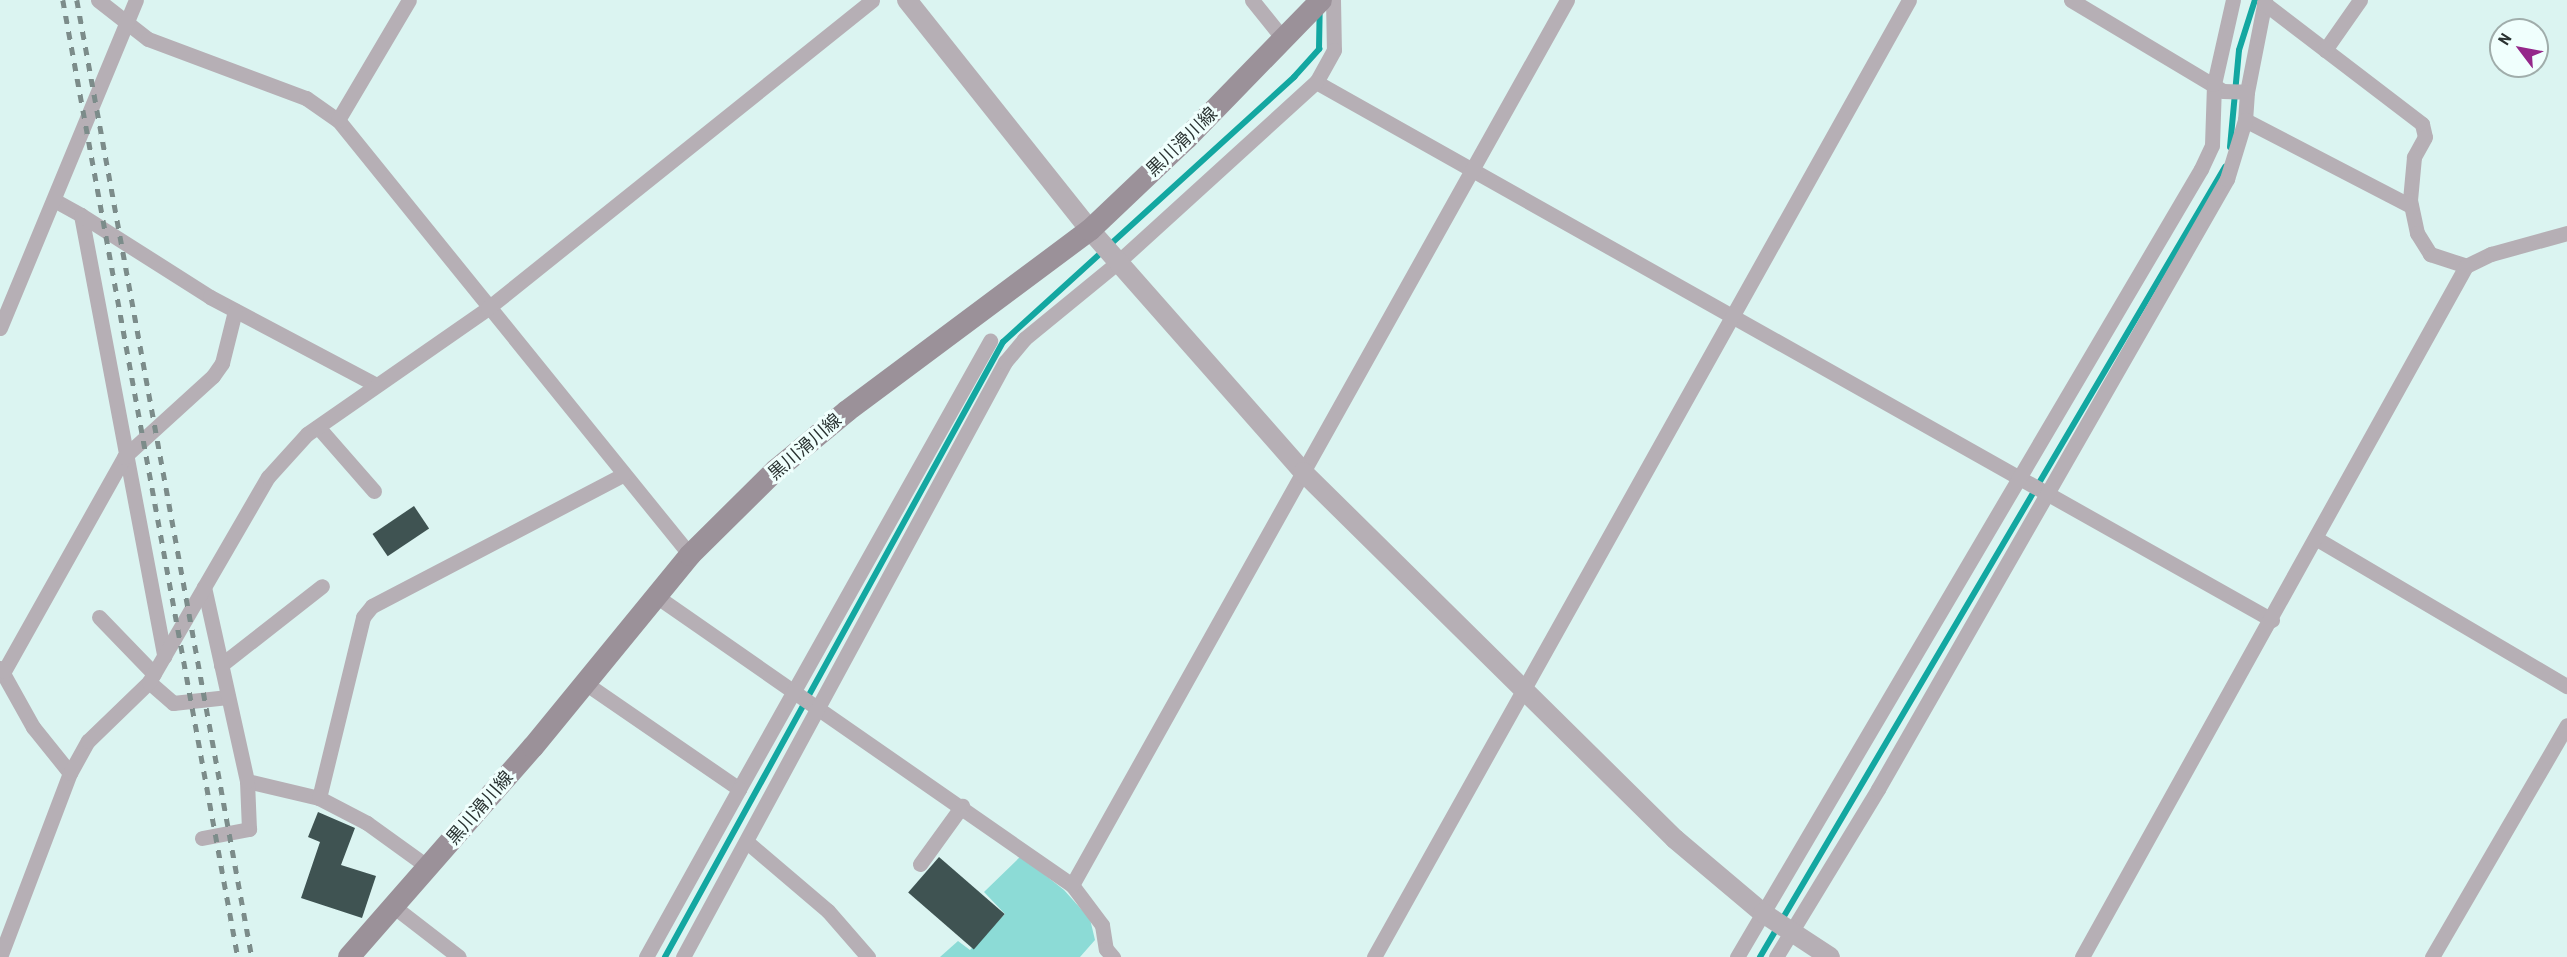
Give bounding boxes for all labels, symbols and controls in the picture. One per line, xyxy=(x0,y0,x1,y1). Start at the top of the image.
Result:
north arrow xyxy=(2489,18,2549,78)
text: N xyxy=(2494,30,2516,48)
street label: 黒川滑川線 xyxy=(1142,103,1222,181)
street label: 黒川滑川線 xyxy=(764,409,846,485)
street label: 黒川滑川線 xyxy=(442,767,518,849)

